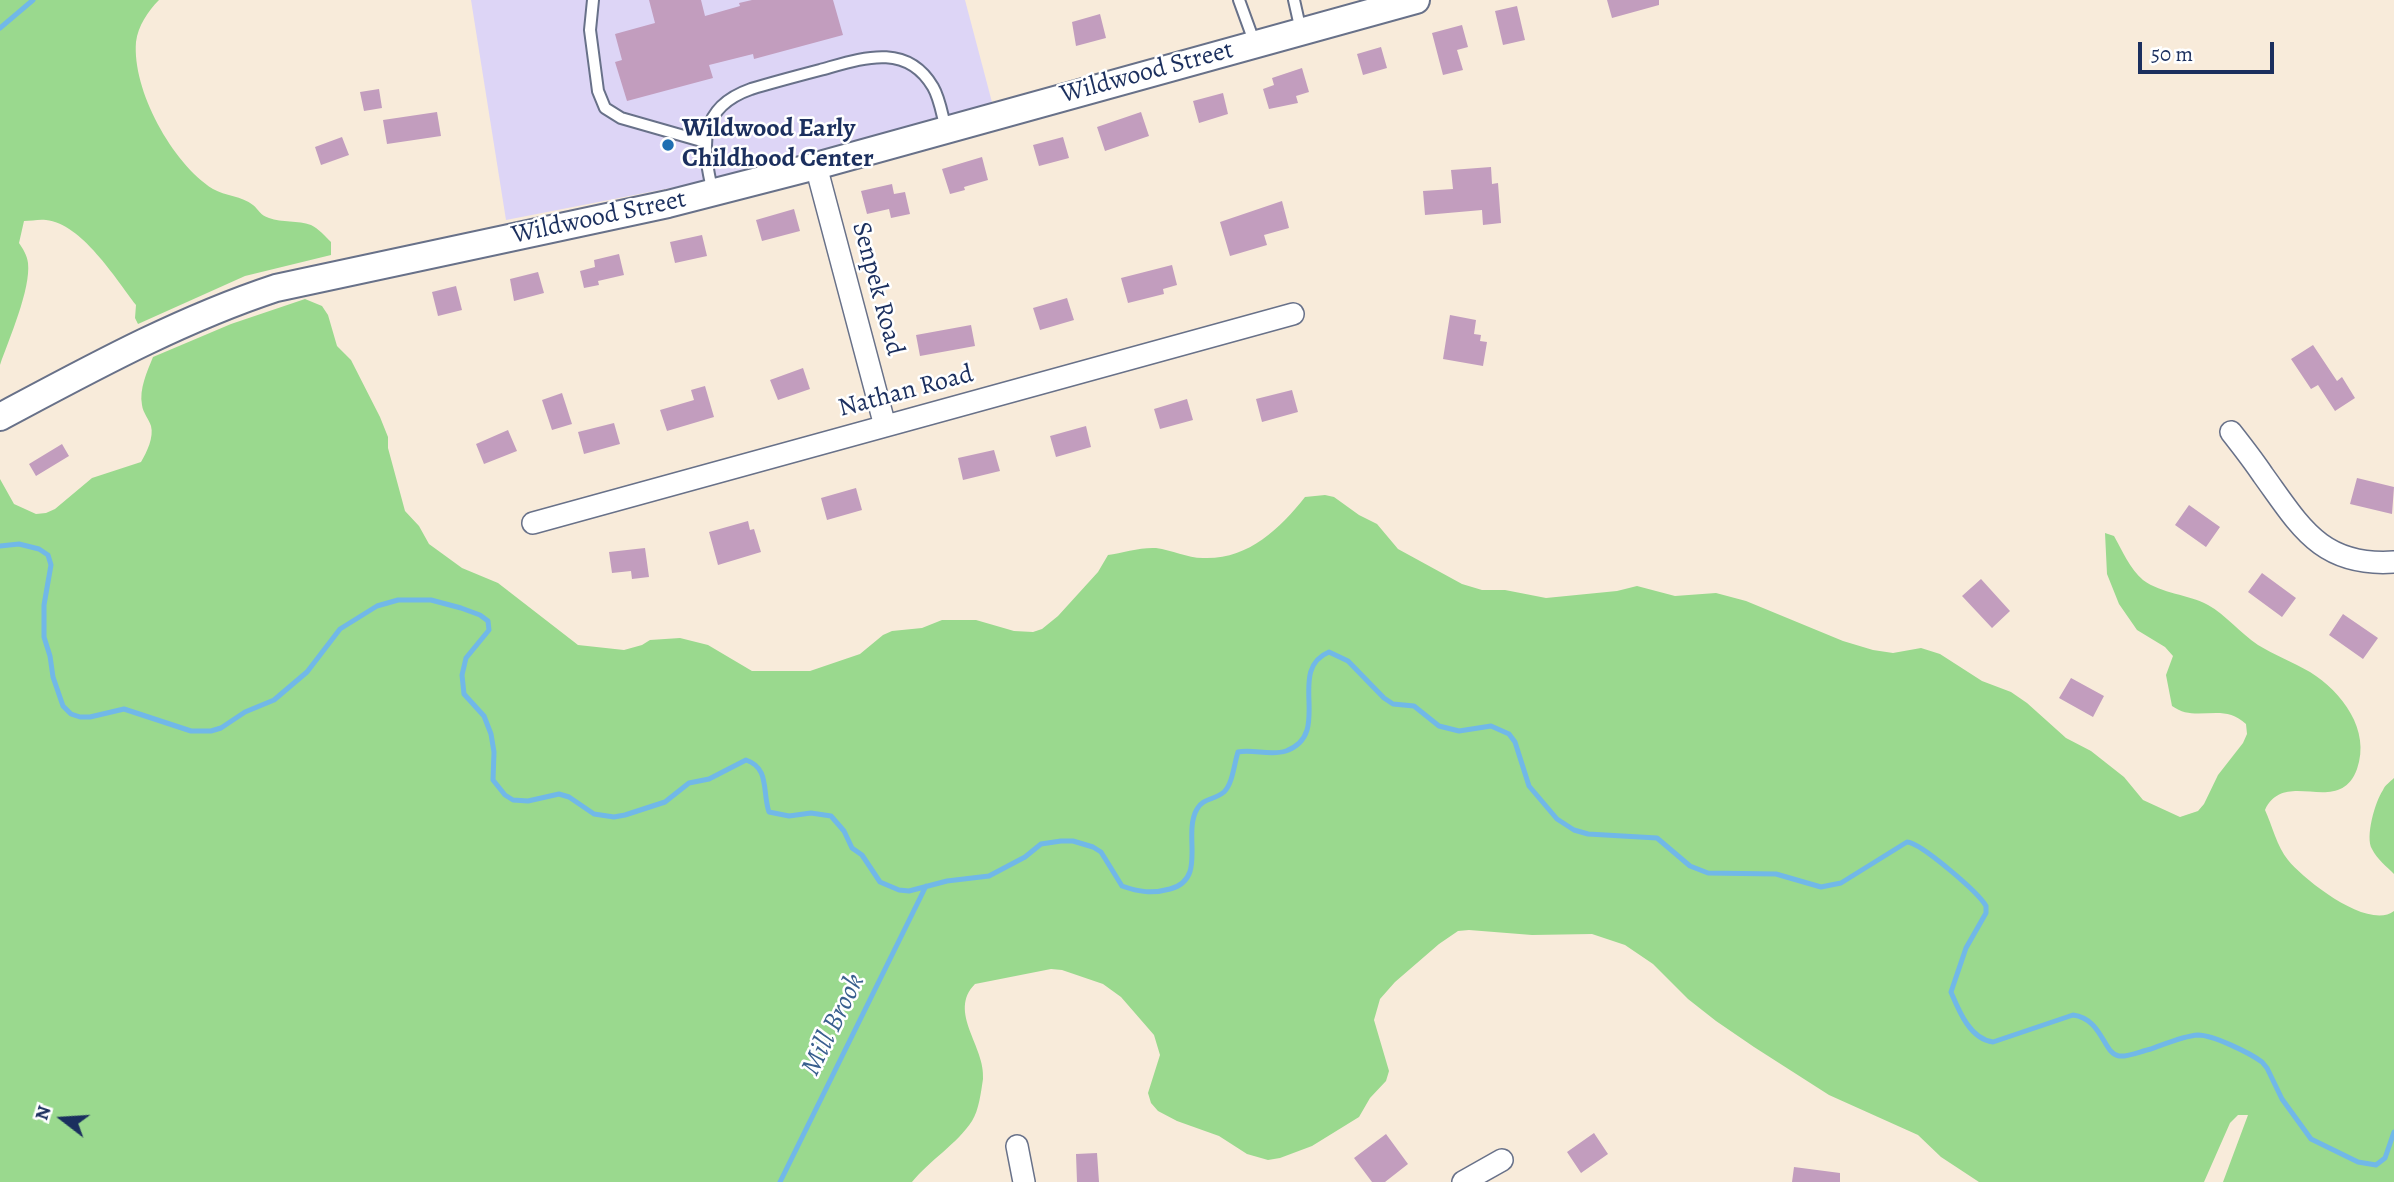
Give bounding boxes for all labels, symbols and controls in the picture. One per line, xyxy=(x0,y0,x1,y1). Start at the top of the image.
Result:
scale bar xyxy=(2142,28,2278,72)
street label: Wildwood Street xyxy=(1057,35,1237,111)
text: 50 m xyxy=(2151,40,2193,68)
place label: Wildwood Early Childhood Center xyxy=(682,114,874,176)
marker: Wildwood Early Childhood Center xyxy=(660,137,676,153)
street label: Wildwood Street xyxy=(509,184,689,252)
street label: Senpek Road xyxy=(844,219,910,359)
street label: Nathan Road xyxy=(835,359,977,425)
water label: Mill Brook xyxy=(795,969,873,1081)
north arrow xyxy=(28,1084,98,1154)
text: N xyxy=(28,1102,57,1123)

